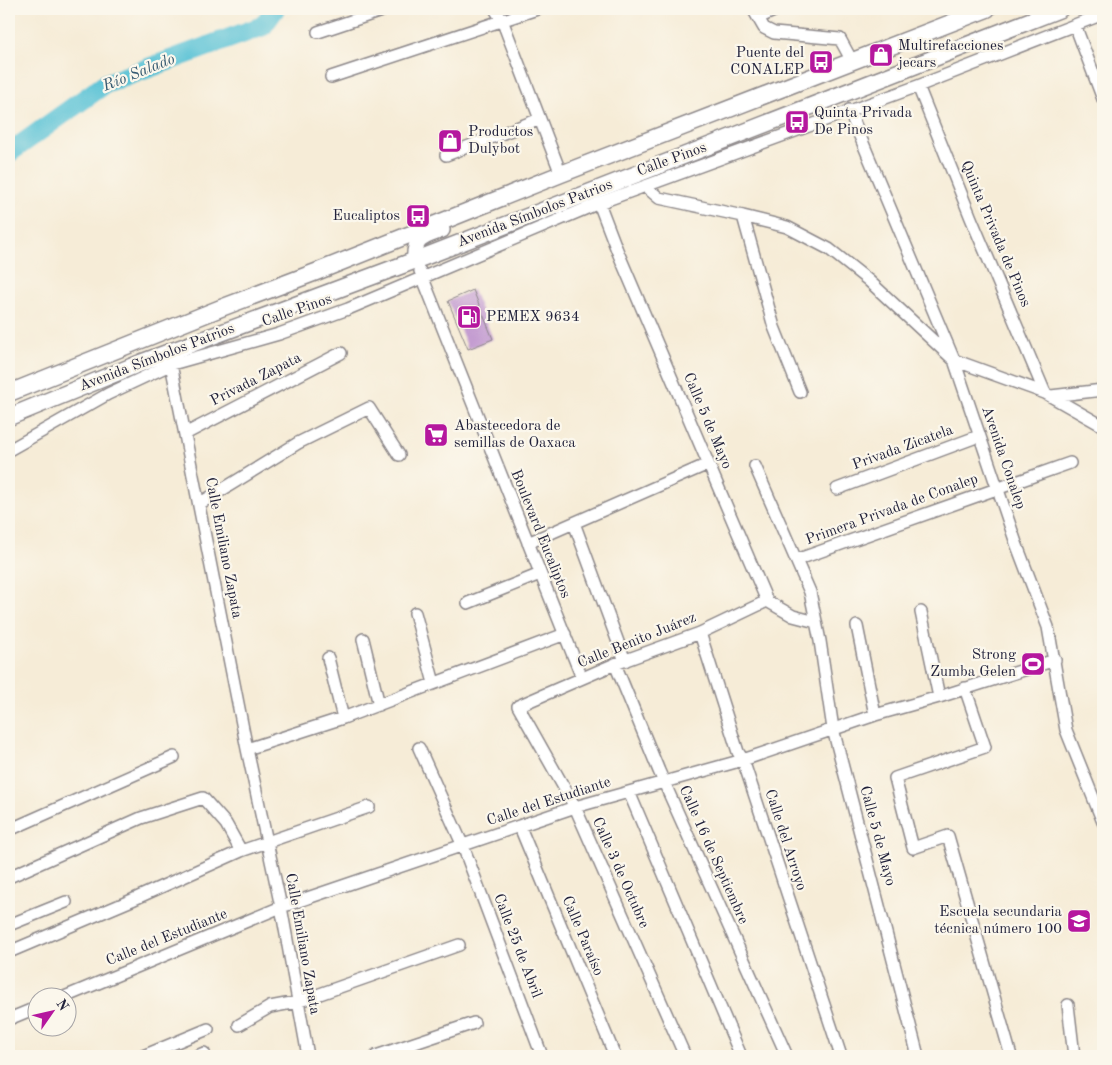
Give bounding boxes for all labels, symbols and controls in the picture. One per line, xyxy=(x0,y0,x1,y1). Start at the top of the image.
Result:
place label: Multirefacciones jecars xyxy=(897,39,1003,71)
shop icon: Multirefacciones jecars xyxy=(868,42,894,68)
place label: Puente del CONALEP xyxy=(730,46,804,78)
bus stop icon: Puente del CONALEP xyxy=(808,49,834,75)
water label: Río Salado xyxy=(100,51,177,95)
place label: Quinta Privada De Pinos xyxy=(814,106,913,138)
bus stop icon: Quinta Privada De Pinos xyxy=(784,109,810,135)
place label: Productos Dulybot xyxy=(468,125,533,157)
shop icon: Productos Dulybot xyxy=(437,128,463,154)
street label: Calle Pinos xyxy=(635,140,709,180)
street label: Quinta Privada de Pinos xyxy=(957,159,1033,309)
street label: Avenida Símbolos Patrios xyxy=(455,177,615,251)
bus stop icon: Eucaliptos xyxy=(405,203,431,229)
place label: Eucaliptos xyxy=(333,209,400,224)
street label: Calle Pinos xyxy=(260,292,334,330)
fuel station icon: PEMEX 9634 xyxy=(456,304,482,330)
place label: PEMEX 9634 xyxy=(486,310,580,325)
street label: Avenida Símbolos Patrios xyxy=(77,321,237,395)
street label: Privada Zapata xyxy=(208,350,304,409)
street label: Calle 5 de Mayo xyxy=(680,371,734,471)
street label: Avenida Conalep xyxy=(978,405,1028,512)
place label: Abastecedora de semillas de Oaxaca xyxy=(454,419,576,451)
supermarket icon: Abastecedora de semillas de Oaxaca xyxy=(423,422,449,448)
street label: Privada Zicatela xyxy=(851,423,956,473)
street label: Boulevard Eucaliptos xyxy=(507,468,573,600)
street label: Primera Privada de Conalep xyxy=(804,472,980,548)
street label: Calle Emiliano Zapata xyxy=(202,476,244,620)
street label: Calle Benito Juárez xyxy=(576,610,698,672)
place label: Strong Zumba Gelen xyxy=(930,648,1016,680)
sports icon: Strong Zumba Gelen xyxy=(1020,651,1046,677)
street label: Calle del Estudiante xyxy=(485,775,613,829)
street label: Calle 16 de Septiembre xyxy=(676,783,750,927)
street label: Calle 5 de Mayo xyxy=(856,784,898,888)
street label: Calle del Arroyo xyxy=(762,788,808,892)
street label: Calle 3 de Octubre xyxy=(589,815,651,931)
street label: Calle Emiliano Zapata xyxy=(282,872,322,1016)
street label: Calle 25 de Abril xyxy=(490,892,544,1000)
street label: Calle Paraíso xyxy=(558,894,606,978)
place label: Escuela secundaria técnica número 100 xyxy=(934,905,1063,937)
street label: Calle del Estudiante xyxy=(104,907,230,969)
school or university icon: Escuela secundaria técnica número 100 xyxy=(1066,908,1092,934)
north arrow xyxy=(28,988,78,1038)
text: N xyxy=(53,997,71,1014)

